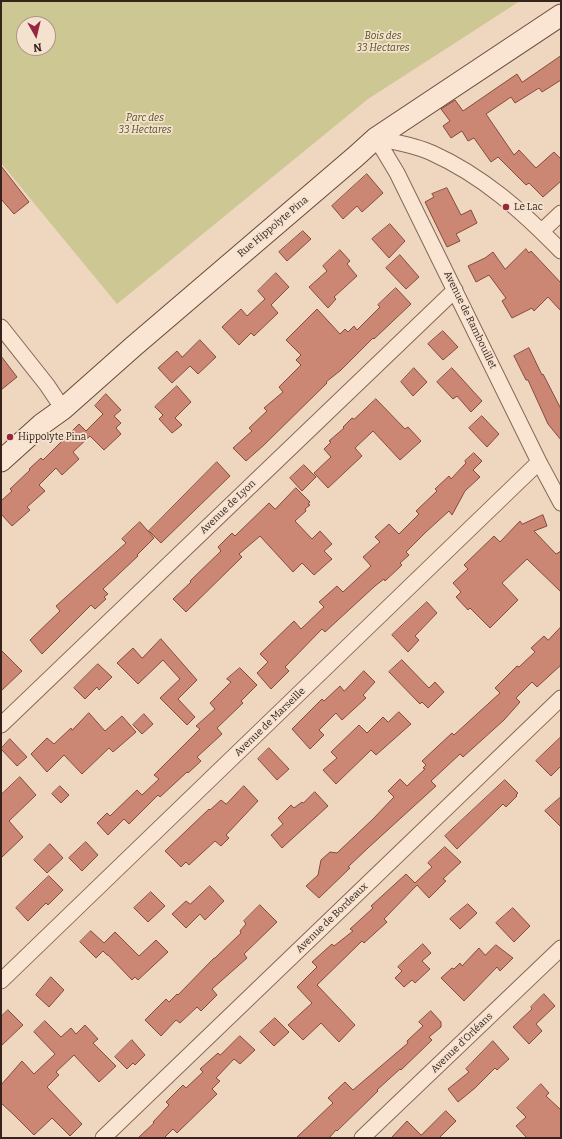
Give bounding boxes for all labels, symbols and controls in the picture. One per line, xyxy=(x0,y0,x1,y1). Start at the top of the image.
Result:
north arrow xyxy=(16,16,56,56)
park label: Bois des 33 Hectares xyxy=(356,30,410,54)
text: N xyxy=(32,40,43,54)
park label: Parc des 33 Hectares xyxy=(118,112,172,136)
street label: Rue Hippolyte Pina xyxy=(235,194,311,260)
place label: Le Lac xyxy=(514,201,543,213)
marker: Le Lac xyxy=(501,202,511,212)
street label: Avenue de Rambouillet xyxy=(441,269,499,371)
place label: Hippolyte Pina xyxy=(18,431,86,443)
marker: Hippolyte Pina xyxy=(5,432,15,442)
street label: Avenue de Lyon xyxy=(198,477,258,537)
street label: Avenue de Marseille xyxy=(232,685,308,759)
street label: Avenue de Bordeaux xyxy=(294,881,370,955)
street label: Avenue d'Orléans xyxy=(429,1010,495,1076)

